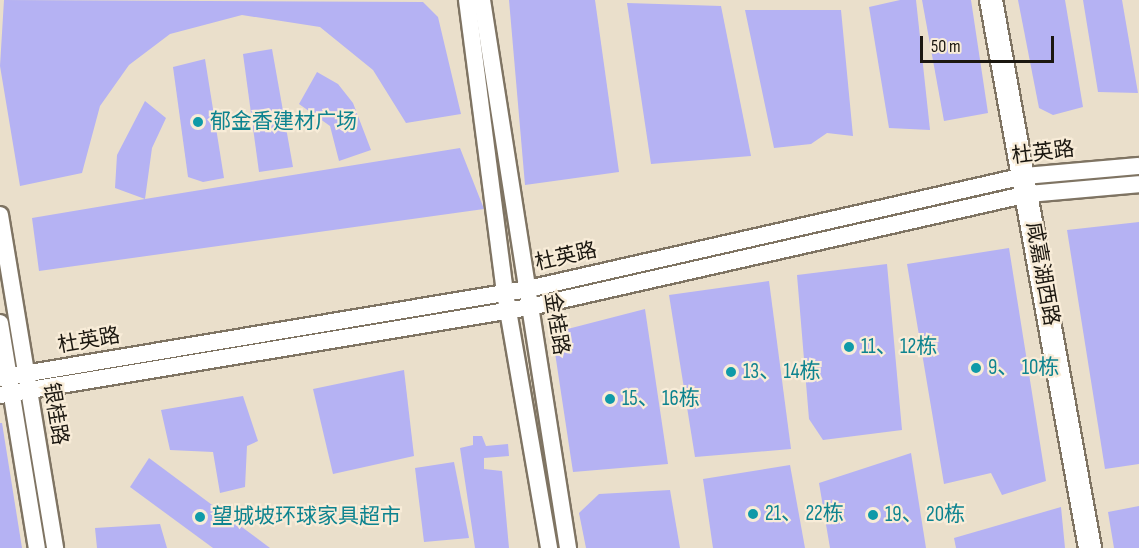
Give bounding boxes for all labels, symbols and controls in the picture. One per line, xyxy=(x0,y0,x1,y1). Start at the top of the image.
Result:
scale bar xyxy=(923,24,1056,62)
text: 50 m xyxy=(931,36,961,57)
place label: 郁金香建材广场 xyxy=(210,109,357,135)
marker: 郁金香建材广场 xyxy=(191,115,205,129)
street label: 杜英路 xyxy=(1010,137,1076,169)
street label: 咸嘉湖西路 xyxy=(1020,220,1064,328)
street label: 杜英路 xyxy=(532,238,600,276)
street label: 金桂路 xyxy=(539,291,573,357)
street label: 杜英路 xyxy=(56,323,122,359)
place label: 11、 12栋 xyxy=(861,334,937,360)
marker: 11、 12栋 xyxy=(842,340,856,354)
place label: 9、 10栋 xyxy=(988,355,1059,381)
place label: 13、 14栋 xyxy=(743,359,821,385)
marker: 9、 10栋 xyxy=(969,361,983,375)
marker: 13、 14栋 xyxy=(724,365,738,379)
street label: 银桂路 xyxy=(38,381,72,447)
place label: 15、 16栋 xyxy=(622,386,700,412)
marker: 15、 16栋 xyxy=(603,392,617,406)
place label: 21、 22栋 xyxy=(765,501,844,527)
place label: 19、 20栋 xyxy=(885,502,965,528)
place label: 望城坡环球家具超市 xyxy=(212,504,401,530)
marker: 21、 22栋 xyxy=(746,507,760,521)
marker: 19、 20栋 xyxy=(866,508,880,522)
marker: 望城坡环球家具超市 xyxy=(193,510,207,524)

